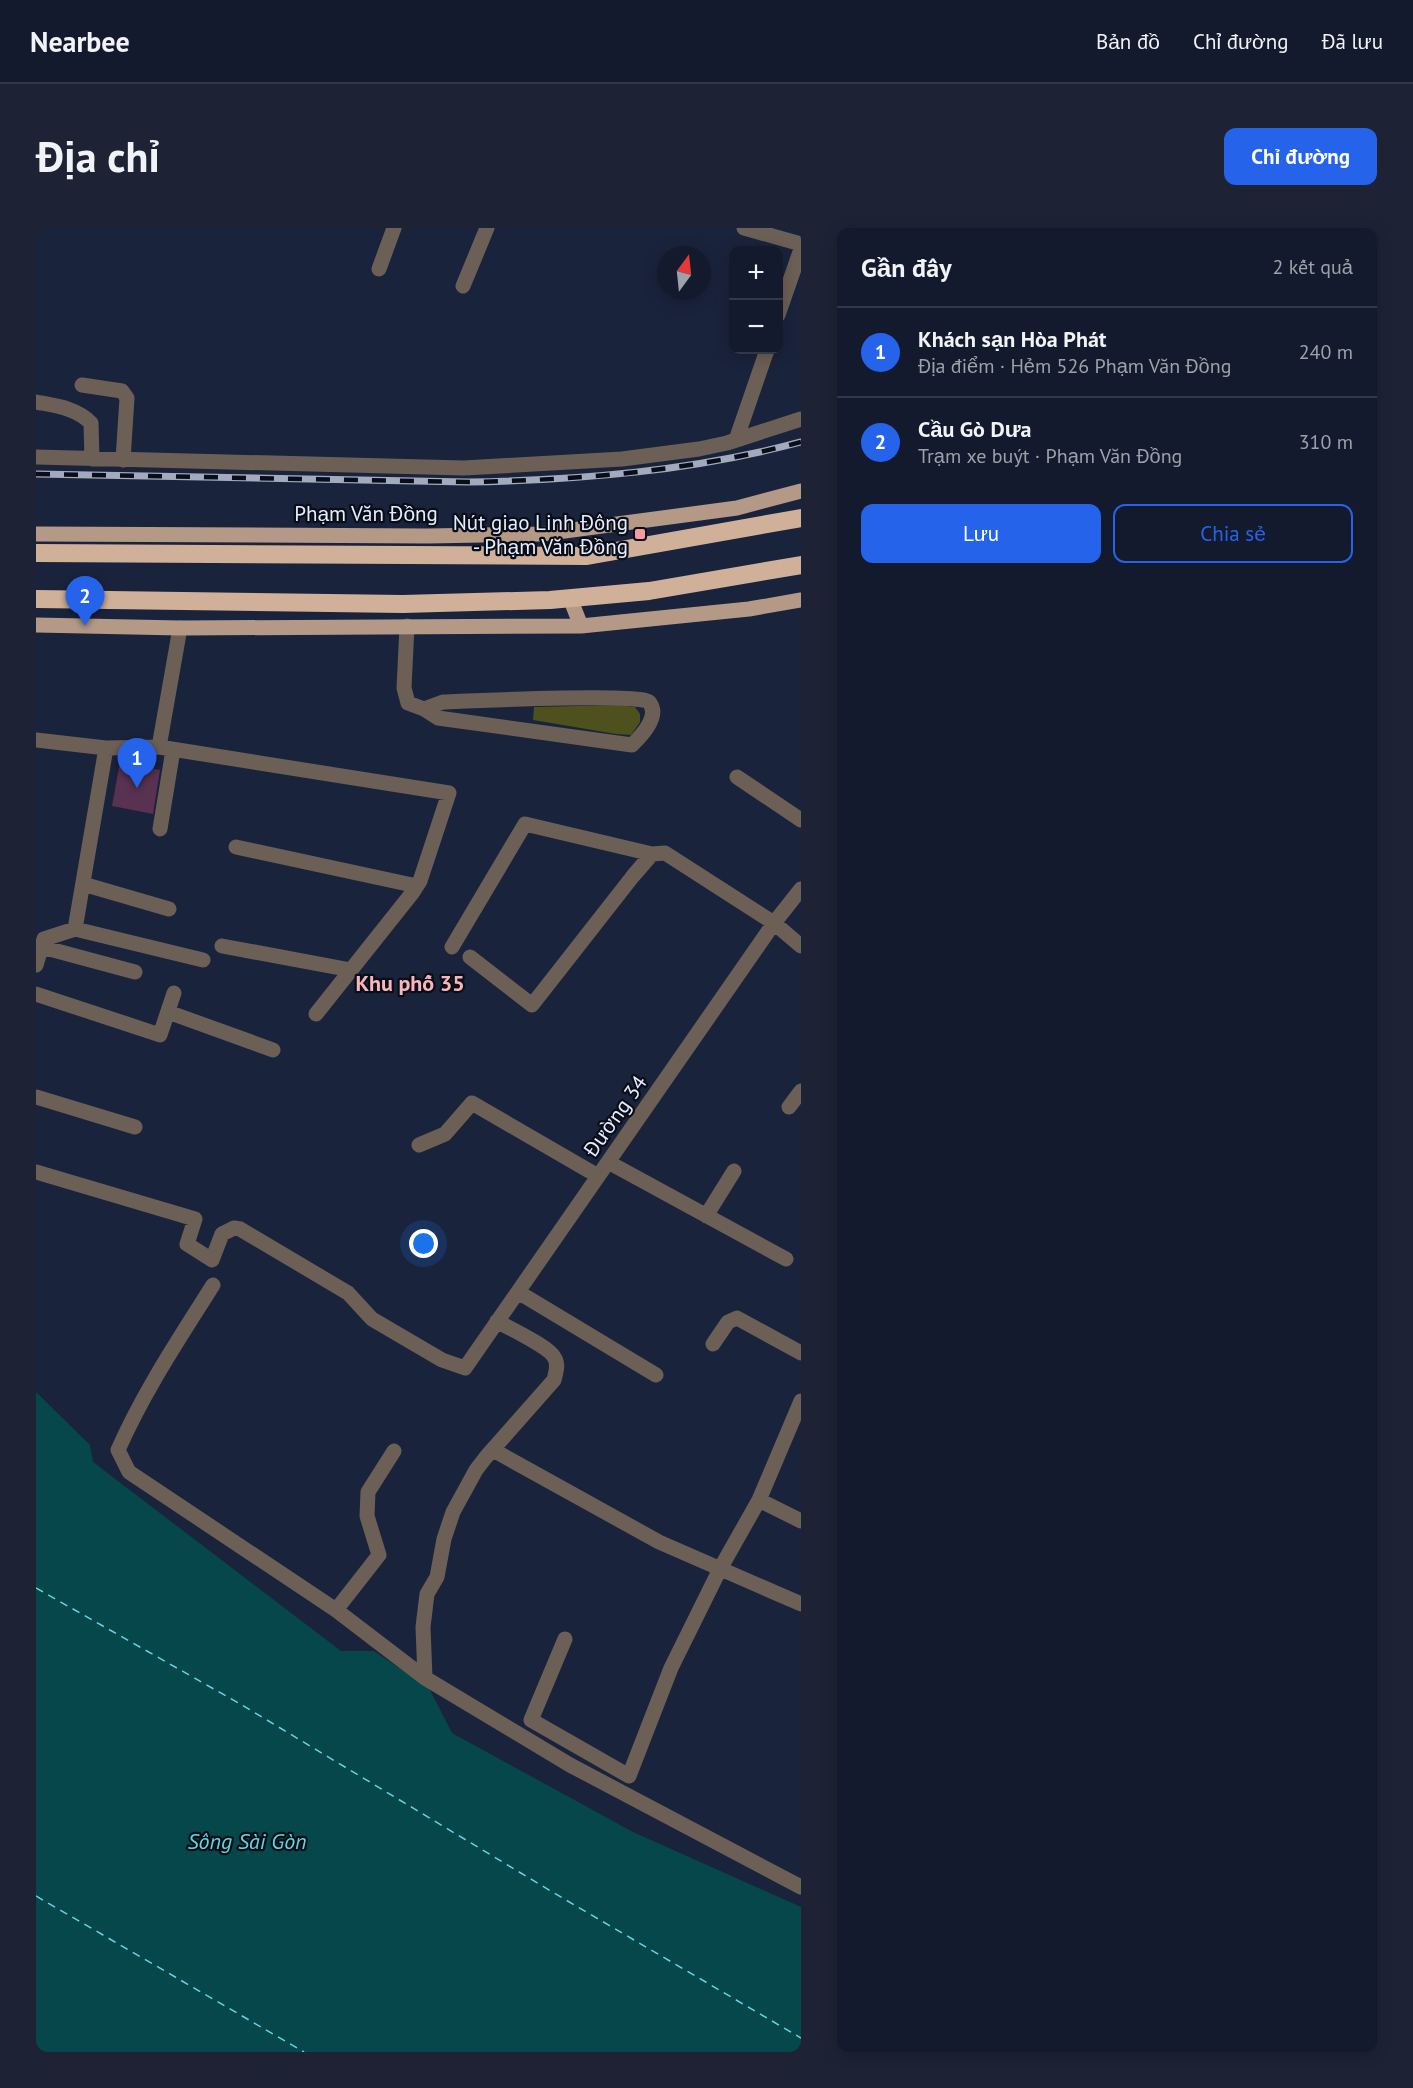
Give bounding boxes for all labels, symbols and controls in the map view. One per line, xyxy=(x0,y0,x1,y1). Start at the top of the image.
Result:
text: Nearbee xyxy=(30,23,130,60)
text: Bản đồ xyxy=(1096,28,1160,55)
text: Chỉ đường xyxy=(1193,28,1289,55)
text: Đã lưu xyxy=(1322,28,1383,55)
button: Chỉ đường xyxy=(1224,128,1377,185)
text: Địa chỉ xyxy=(36,129,160,184)
north arrow xyxy=(657,246,711,300)
map controls xyxy=(729,246,783,354)
button: + xyxy=(729,246,783,300)
text: Gần đây xyxy=(861,251,952,284)
text: 2 kết quả xyxy=(1272,254,1353,280)
button: − xyxy=(729,300,783,354)
text: Khách sạn Hòa Phát xyxy=(918,325,1106,353)
text: 1 xyxy=(875,339,886,365)
text: 240 m xyxy=(1299,339,1353,365)
text: Địa điểm · Hẻm 526 Phạm Văn Đồng xyxy=(918,353,1231,379)
text: Cầu Gò Dưa xyxy=(918,415,1032,443)
text: 2 xyxy=(875,429,886,455)
text: 310 m xyxy=(1299,429,1353,455)
text: Trạm xe buýt · Phạm Văn Đồng xyxy=(918,443,1182,469)
street label: Phạm Văn Đồng xyxy=(294,500,438,527)
button: Lưu xyxy=(861,504,1101,563)
button: Chia sẻ xyxy=(1113,504,1353,563)
place label: Nút giao Linh Đông - Phạm Văn Đồng xyxy=(453,509,628,560)
marker: Nút giao Linh Đông - Phạm Văn Đồng xyxy=(633,527,647,541)
pin: 2 xyxy=(65,576,104,626)
pin: 1 xyxy=(118,738,156,788)
district label: Khu phố 35 xyxy=(355,969,465,997)
street label: Đường 34 xyxy=(577,1070,653,1163)
your location xyxy=(409,1229,438,1258)
water label: Sông Sài Gòn xyxy=(187,1827,307,1855)

